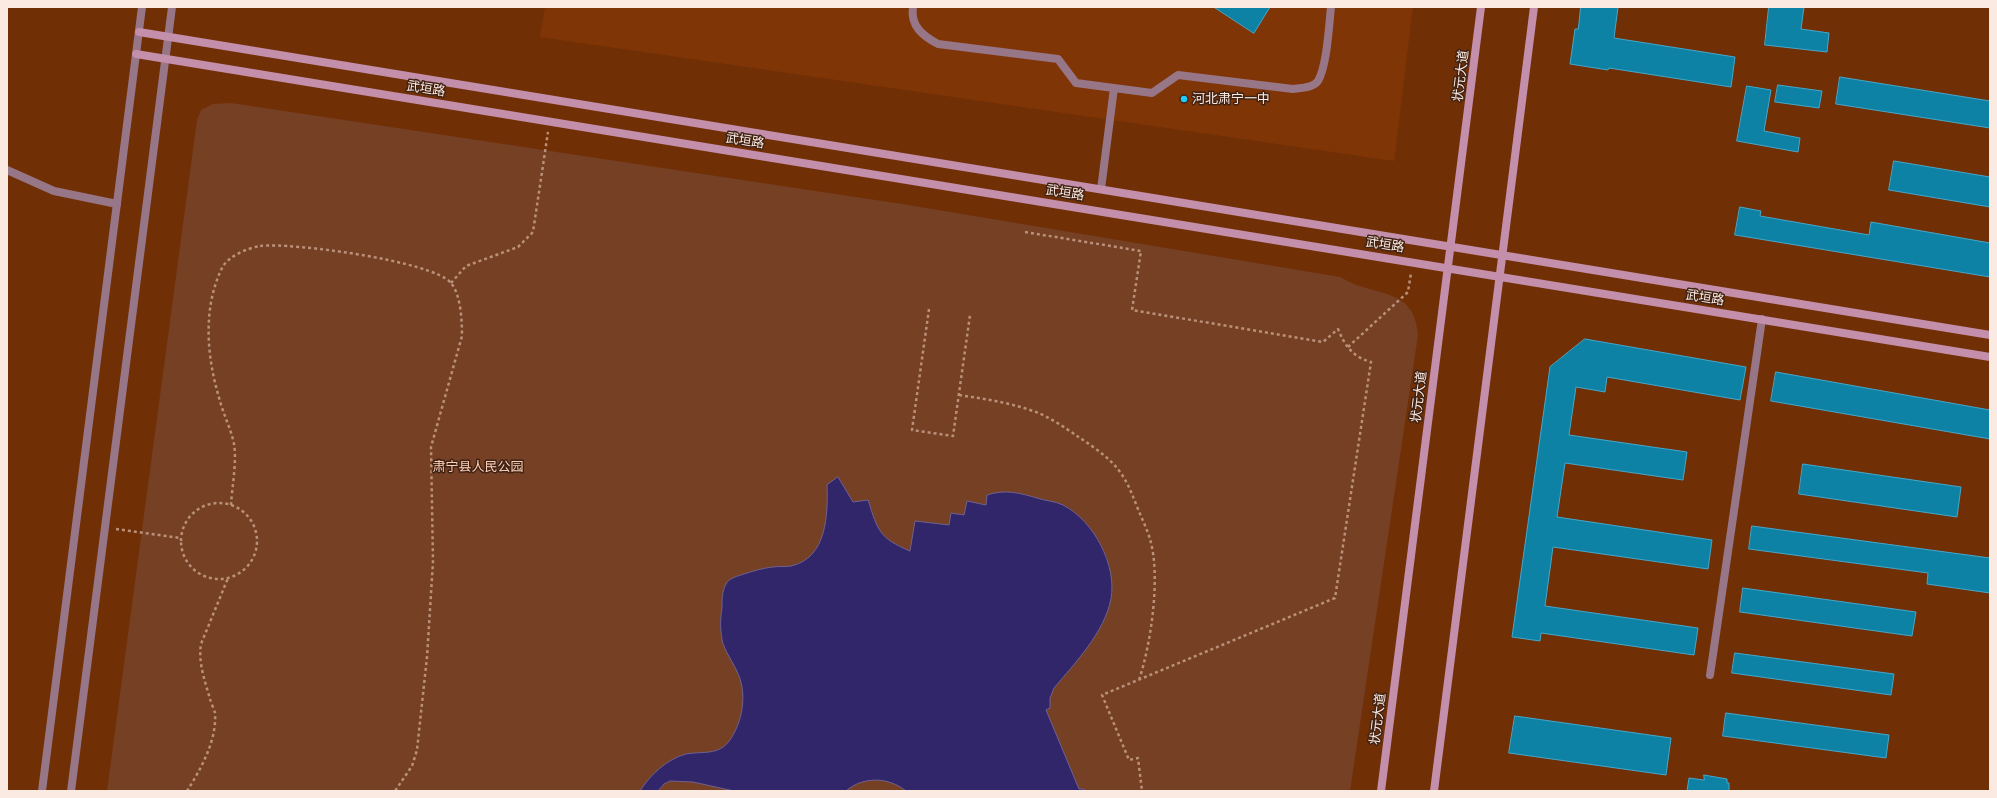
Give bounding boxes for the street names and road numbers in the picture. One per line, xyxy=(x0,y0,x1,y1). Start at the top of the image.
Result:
street label: 状元大道 xyxy=(1450,49,1472,103)
street label: 武垣路 xyxy=(406,78,446,100)
street label: 武垣路 xyxy=(725,130,765,152)
street label: 武垣路 xyxy=(1045,182,1085,204)
street label: 武垣路 xyxy=(1365,234,1405,256)
street label: 武垣路 xyxy=(1685,287,1725,309)
street label: 状元大道 xyxy=(1408,370,1430,424)
street label: 状元大道 xyxy=(1367,692,1389,746)

